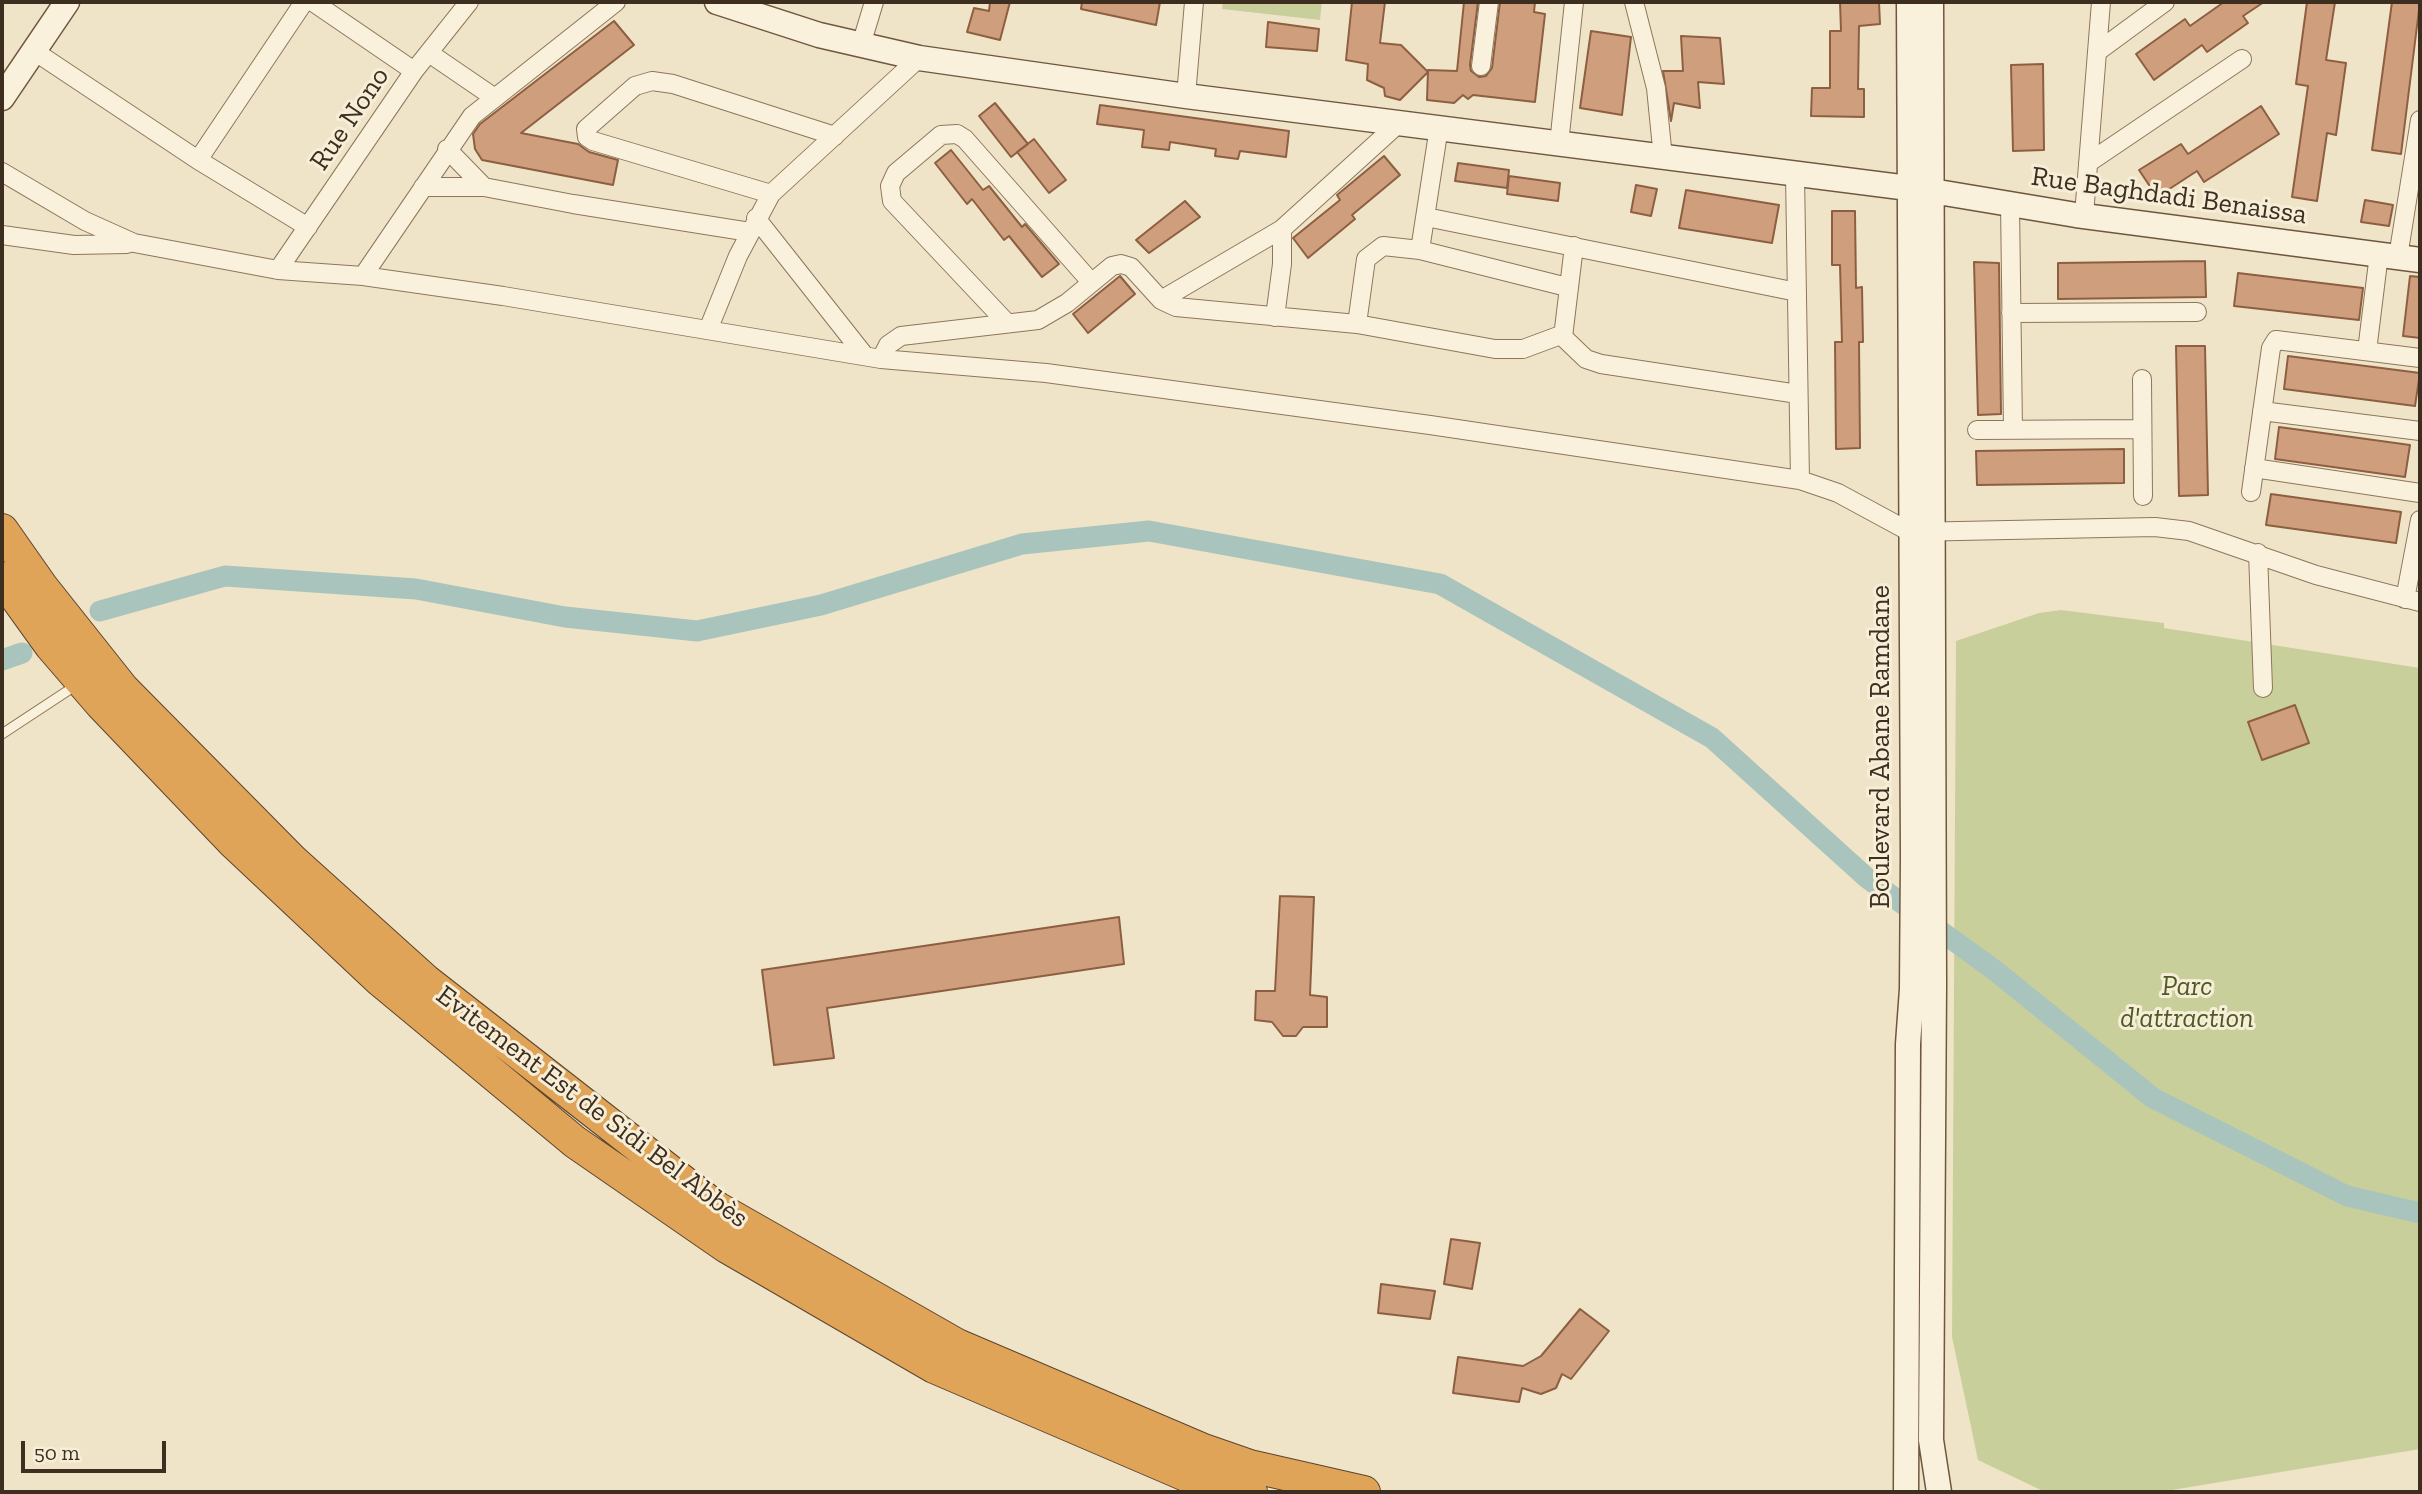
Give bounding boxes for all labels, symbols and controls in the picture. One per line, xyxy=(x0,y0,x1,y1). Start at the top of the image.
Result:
street label: Rue Nono xyxy=(303,61,397,177)
street label: Rue Baghdadi Benaissa xyxy=(2029,160,2309,232)
street label: Boulevard Abane Ramdane xyxy=(1864,585,1898,909)
park label: Parc d'attraction xyxy=(2120,970,2254,1036)
street label: Evitement Est de Sidi Bel Abbès xyxy=(429,979,755,1235)
scale bar xyxy=(24,1428,170,1472)
text: 50 m xyxy=(34,1440,80,1465)

